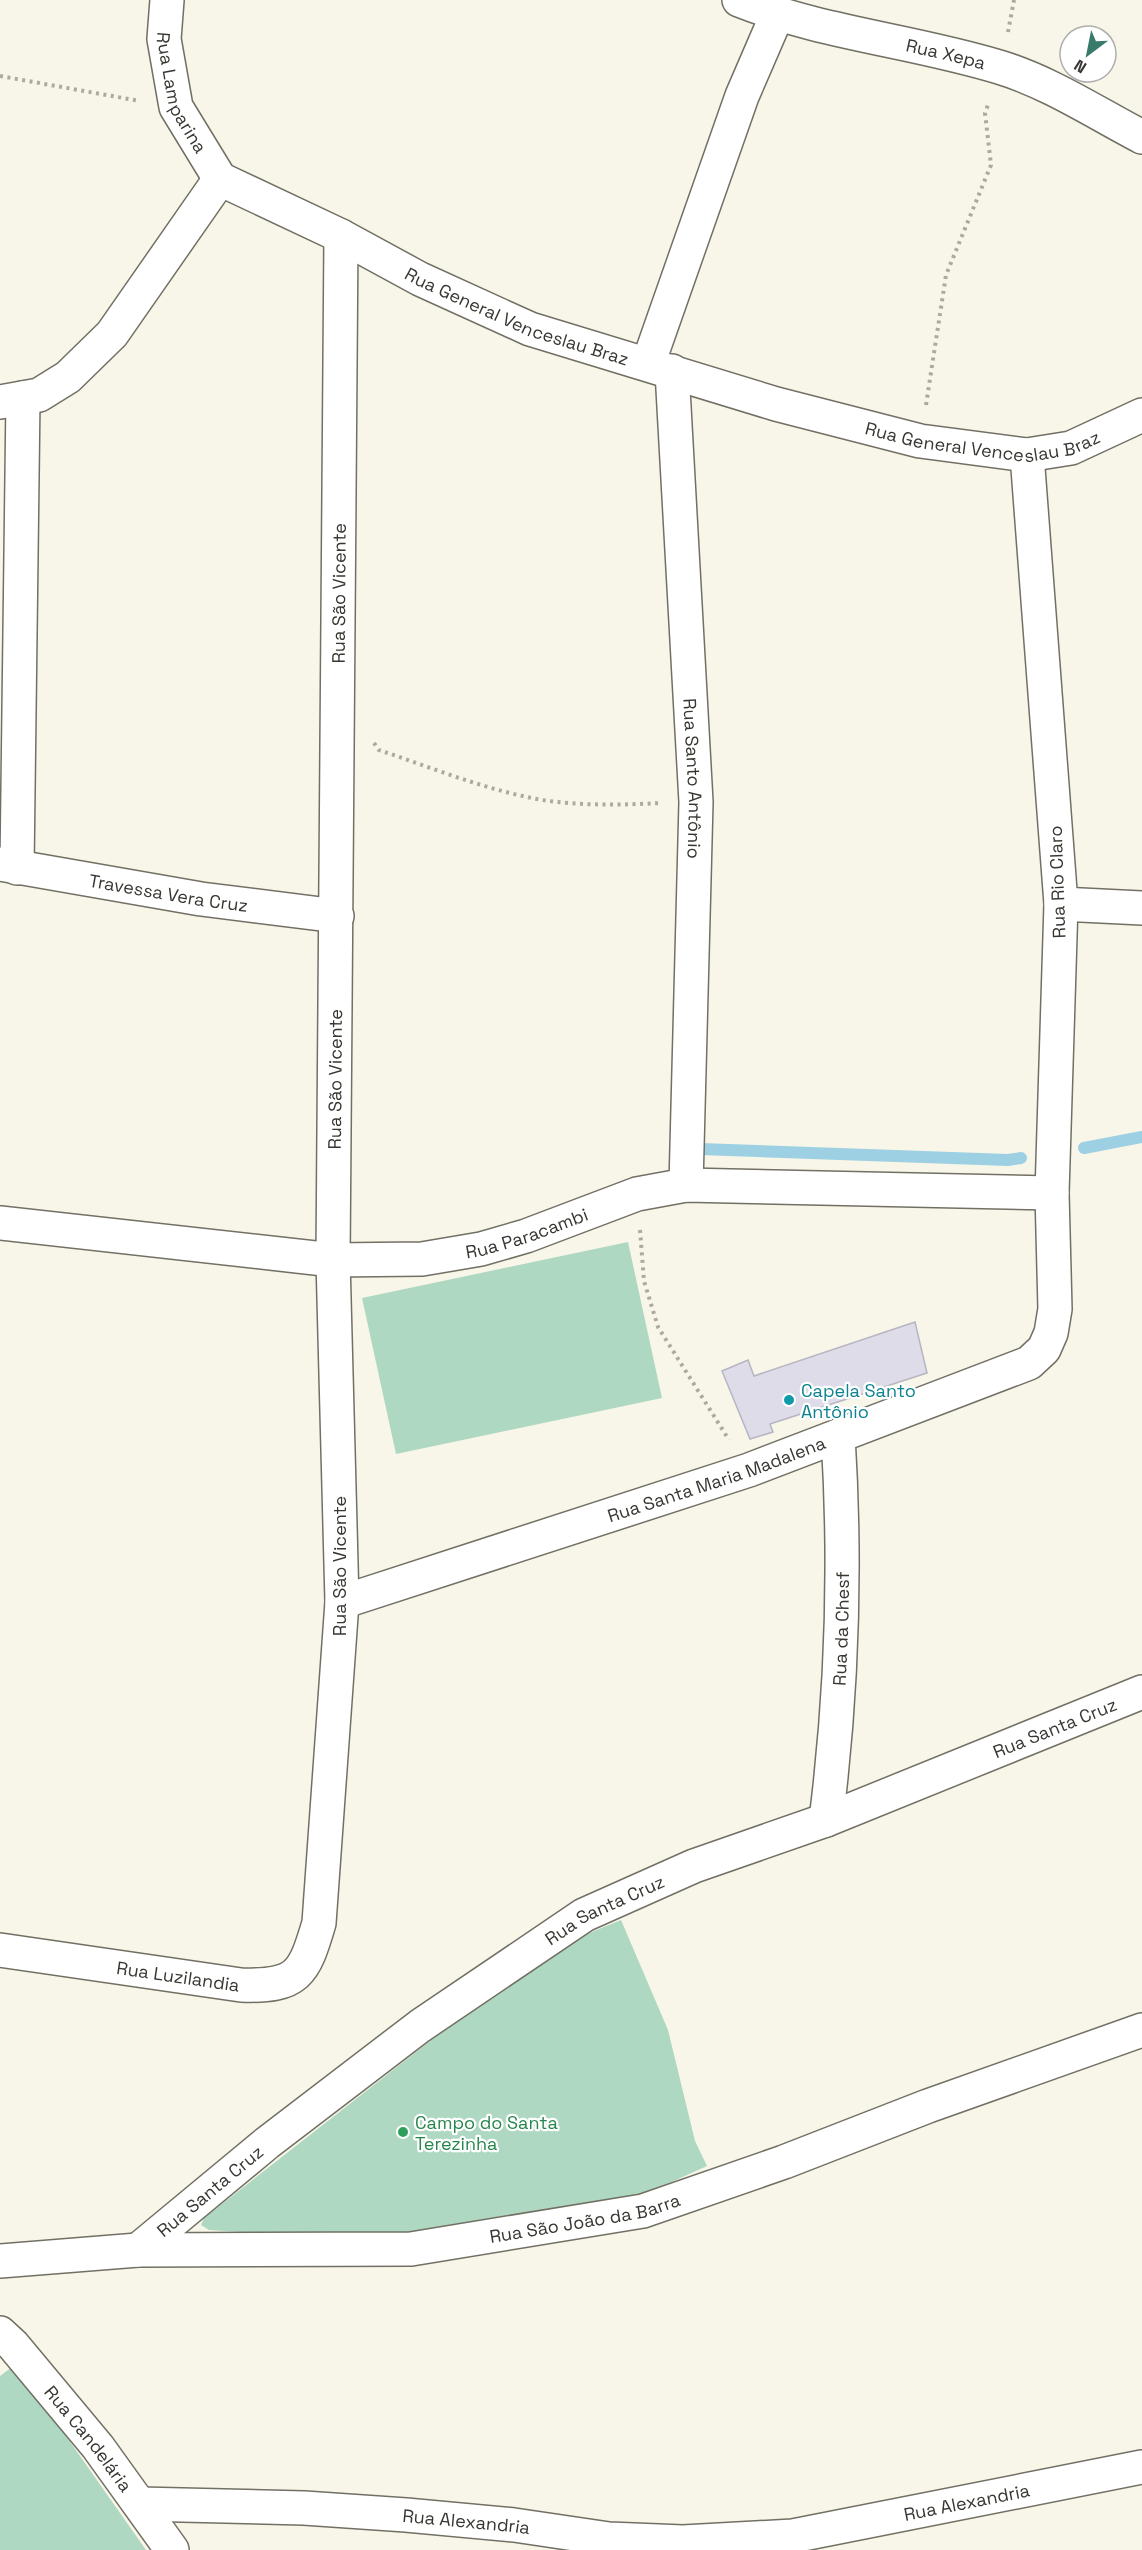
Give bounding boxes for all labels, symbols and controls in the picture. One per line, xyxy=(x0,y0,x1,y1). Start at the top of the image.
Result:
north arrow xyxy=(1058,24,1118,84)
street label: Rua Lamparina xyxy=(152,31,213,157)
street label: Rua Xepa xyxy=(904,33,988,74)
text: N xyxy=(1070,55,1090,78)
street label: Rua General Venceslau Braz xyxy=(401,262,632,370)
street label: Rua General Venceslau Braz xyxy=(863,416,1103,467)
street label: Rua São Vicente xyxy=(326,523,350,664)
street label: Rua Santo Antônio xyxy=(679,697,707,859)
street label: Rua Rio Claro xyxy=(1044,825,1070,939)
street label: Travessa Vera Cruz xyxy=(87,868,249,916)
street label: Rua São Vicente xyxy=(322,1009,346,1150)
street label: Rua Paracambi xyxy=(464,1202,591,1263)
place label: Capela Santo Antônio xyxy=(801,1379,916,1423)
marker: Capela Santo Antônio xyxy=(782,1393,796,1407)
street label: Rua Santa Maria Madalena xyxy=(604,1430,828,1527)
street label: Rua São Vicente xyxy=(328,1496,351,1636)
street label: Rua da Chesf xyxy=(827,1571,853,1686)
street label: Rua Santa Cruz xyxy=(989,1692,1120,1763)
street label: Rua Santa Cruz xyxy=(540,1869,668,1950)
street label: Rua Luzilandia xyxy=(115,1956,241,1996)
place label: Campo do Santa Terezinha xyxy=(415,2111,558,2155)
marker: Campo do Santa Terezinha xyxy=(396,2125,410,2139)
street label: Rua Santa Cruz xyxy=(152,2140,268,2241)
street label: Rua São João da Barra xyxy=(488,2188,683,2247)
street label: Rua Candelária xyxy=(40,2381,138,2496)
street label: Rua Alexandria xyxy=(902,2478,1032,2525)
street label: Rua Alexandria xyxy=(402,2503,532,2539)

